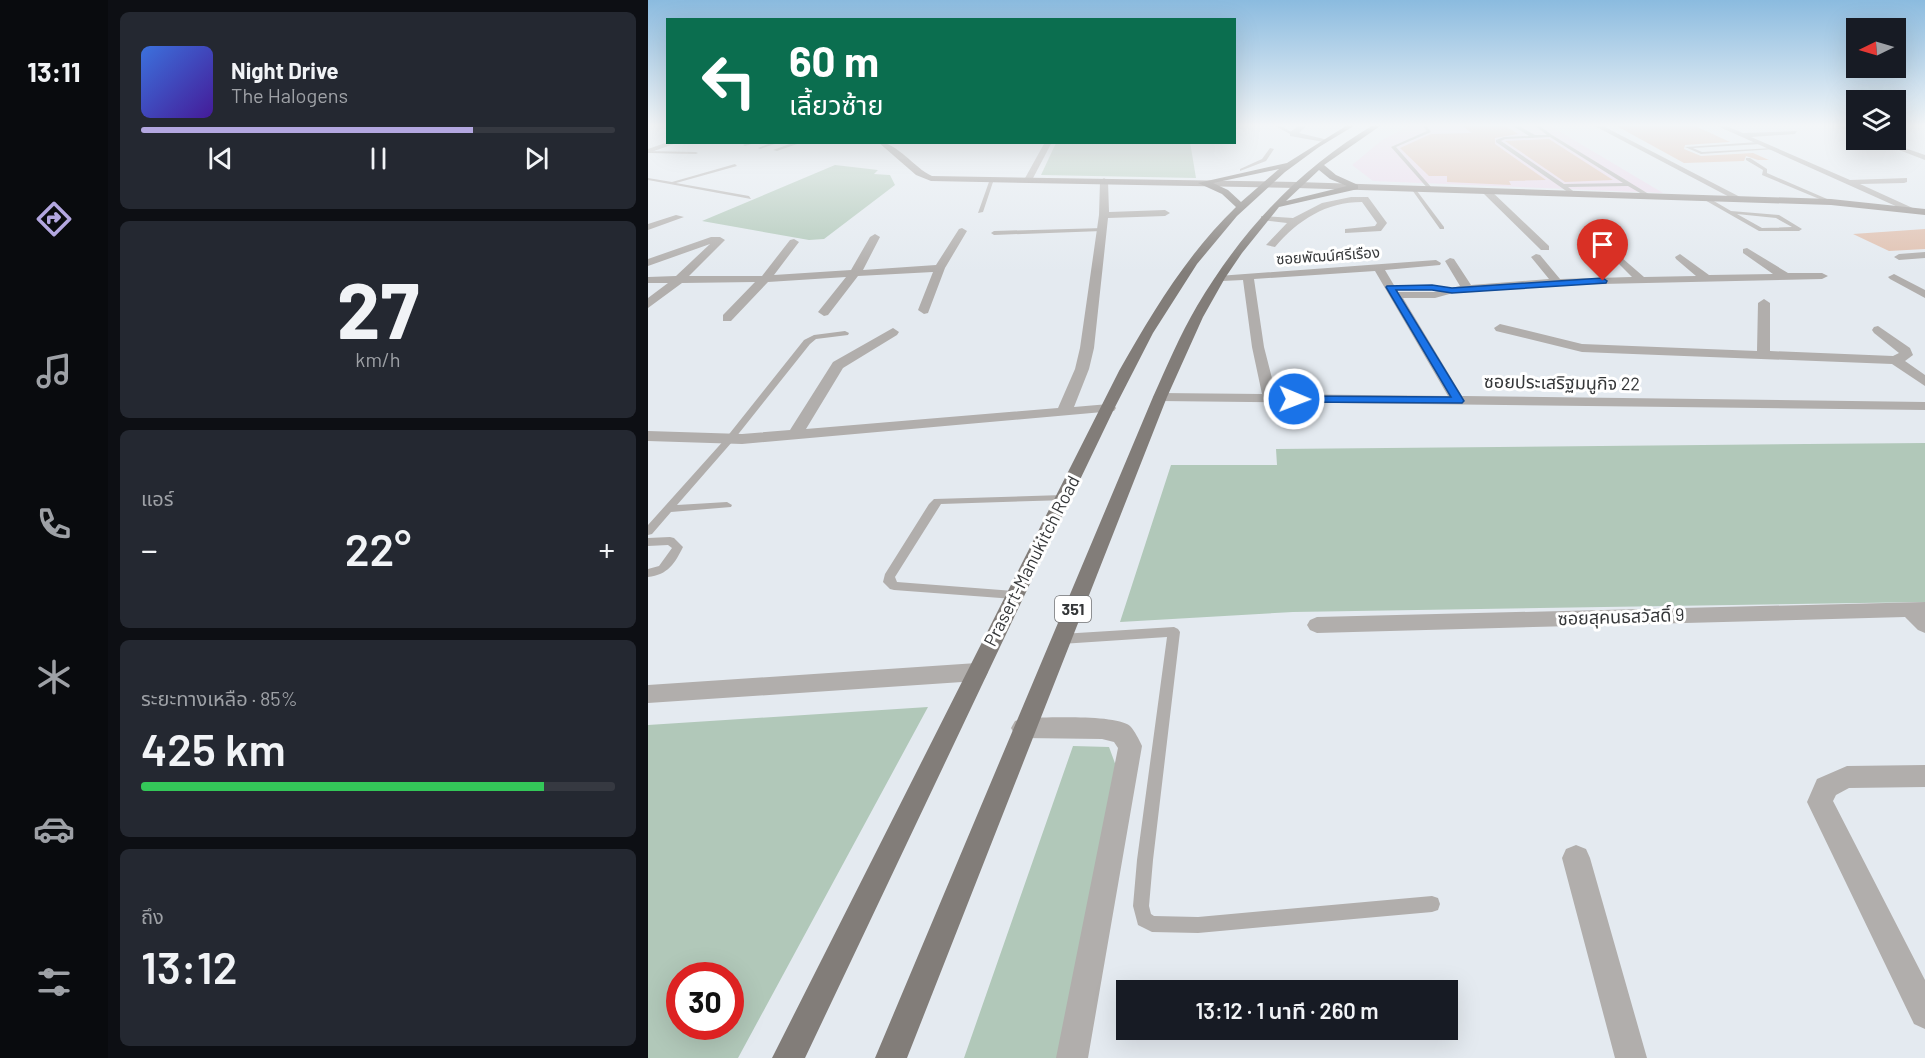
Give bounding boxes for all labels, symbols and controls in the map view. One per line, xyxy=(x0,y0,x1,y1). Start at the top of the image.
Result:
north arrow xyxy=(1846,18,1906,78)
map controls xyxy=(1846,18,1906,150)
text: 60 m xyxy=(789,35,879,85)
icon: left xyxy=(690,42,768,120)
text: 13:11 xyxy=(27,55,81,87)
text: Night Drive xyxy=(231,57,339,83)
text: The Halogens xyxy=(231,83,348,107)
text: เลี้ยวซ้าย xyxy=(789,88,883,120)
button: layers xyxy=(1846,90,1906,150)
icon: previous xyxy=(204,142,237,175)
icon: pause xyxy=(362,142,395,175)
icon: next xyxy=(520,142,553,175)
icon: directions xyxy=(33,198,75,240)
pin xyxy=(1577,219,1628,281)
icon: arrive xyxy=(1586,228,1619,261)
street label: ซอยพัฒน์ศรีเรือง xyxy=(1275,242,1380,268)
text: 27 xyxy=(337,261,419,355)
text: km/h xyxy=(355,347,401,371)
icon: music xyxy=(33,350,75,392)
position arrow xyxy=(1262,367,1326,431)
street label: ซอยประเสริฐมนูกิจ 22 xyxy=(1484,370,1640,396)
street label: Prasert-Manukitch Road xyxy=(979,472,1084,650)
text: แอร์ xyxy=(141,486,173,510)
icon: phone xyxy=(33,503,75,545)
text: 22° xyxy=(345,521,411,575)
text: − xyxy=(141,529,158,569)
text: + xyxy=(598,529,615,569)
road number: 351 xyxy=(1055,596,1091,622)
street label: ซอยสุคนธสวัสดิ์ 9 xyxy=(1557,603,1685,630)
icon: climate xyxy=(33,656,75,698)
text: ระยะทางเหลือ · 85% xyxy=(141,686,298,710)
text: 425 km xyxy=(141,721,286,775)
icon: car xyxy=(33,808,75,850)
text: ถึง xyxy=(141,904,164,928)
text: 13:12 xyxy=(141,939,237,993)
icon: filters xyxy=(33,961,75,1003)
speed limit sign: 30 xyxy=(666,962,744,1040)
text: 13:12 · 1 นาที · 260 m xyxy=(1196,997,1378,1023)

